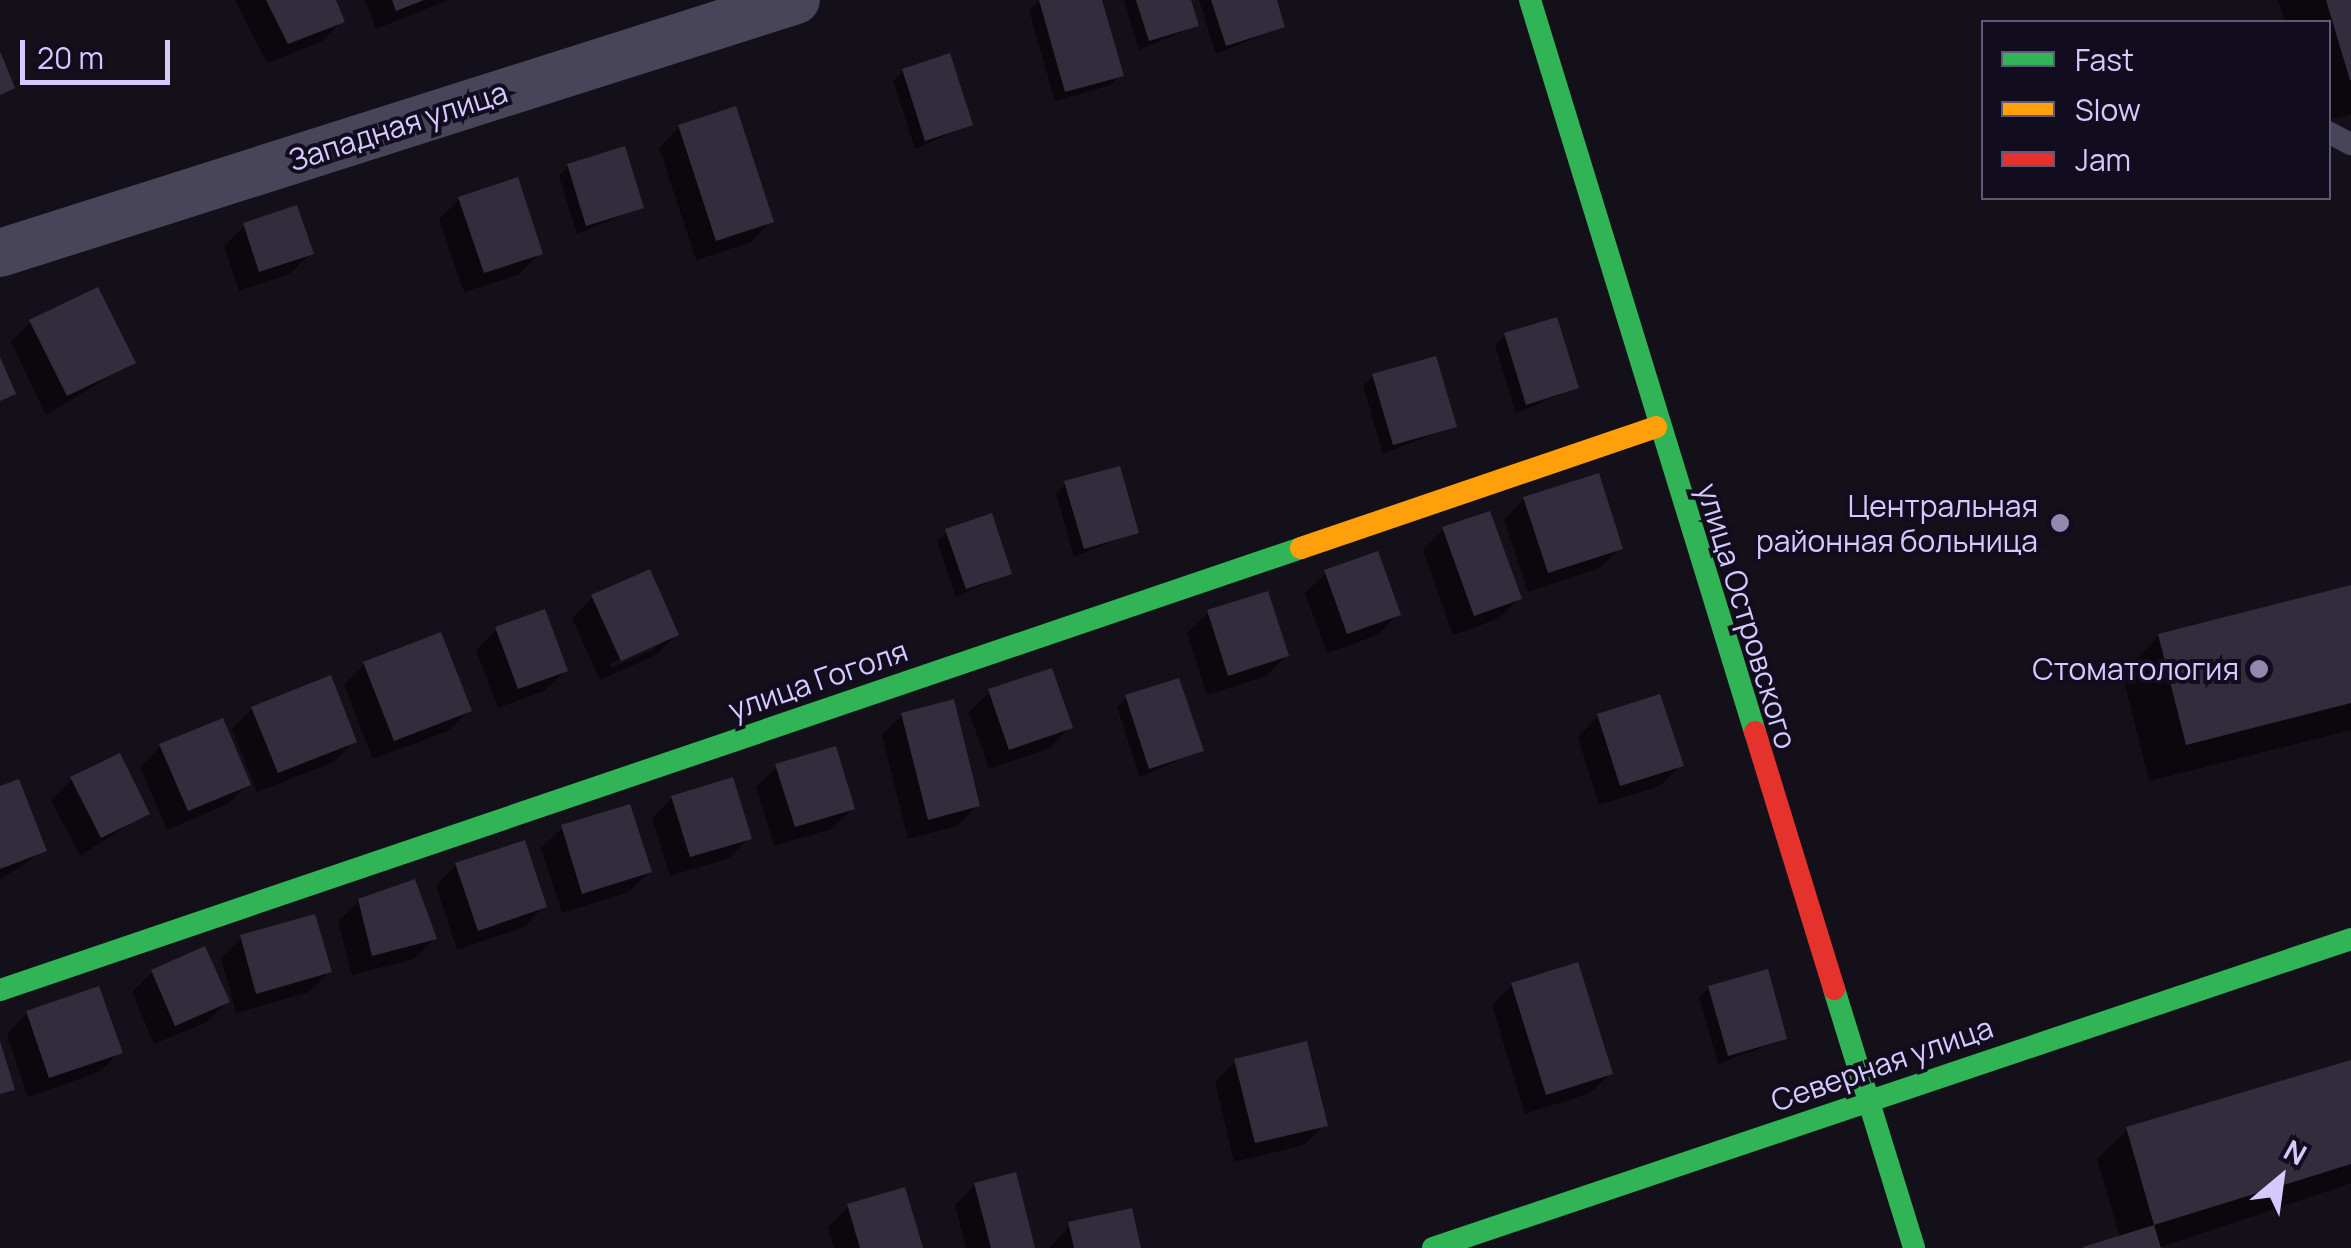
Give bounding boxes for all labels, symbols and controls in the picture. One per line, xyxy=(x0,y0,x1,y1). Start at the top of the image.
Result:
scale bar xyxy=(25,20,175,82)
legend xyxy=(1981,20,2331,200)
text: 20 m xyxy=(37,37,104,78)
text: Fast xyxy=(2075,39,2134,80)
street label: Западная улица xyxy=(284,74,512,178)
text: Slow xyxy=(2075,89,2141,130)
text: Jam xyxy=(2075,139,2131,180)
street label: улица Островского xyxy=(1689,479,1805,753)
place label: Центральная районная больница xyxy=(1756,488,2038,558)
marker: Центральная районная больница xyxy=(2047,510,2073,536)
street label: улица Гоголя xyxy=(724,633,912,727)
place label: Стоматология xyxy=(2032,651,2239,687)
marker: Стоматология xyxy=(2248,658,2270,680)
street label: Северная улица xyxy=(1766,1009,1998,1119)
north arrow xyxy=(2231,1128,2331,1228)
text: N xyxy=(2278,1130,2314,1173)

